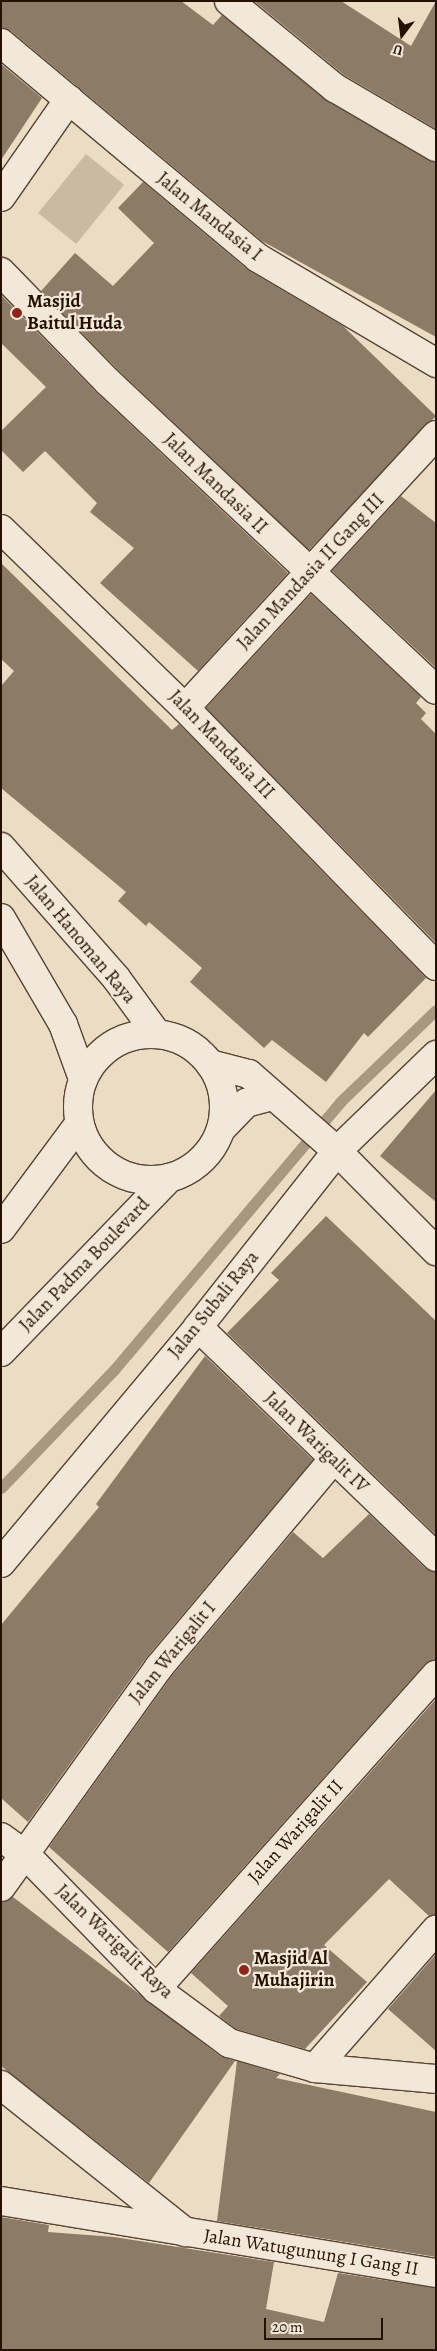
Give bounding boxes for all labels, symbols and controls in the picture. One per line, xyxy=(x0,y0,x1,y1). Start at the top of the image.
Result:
north arrow xyxy=(377,10,427,60)
text: U xyxy=(391,40,405,60)
street label: Jalan Mandasia I xyxy=(152,168,266,266)
place label: Masjid Baitul Huda xyxy=(27,291,122,335)
marker: Masjid Baitul Huda xyxy=(11,307,23,319)
street label: Jalan Mandasia II xyxy=(158,429,272,539)
street label: Jalan Mandasia II Gang III xyxy=(233,489,389,655)
street label: Jalan Mandasia III xyxy=(163,686,279,804)
street label: Jalan Hanoman Raya xyxy=(20,871,140,1009)
street label: Jalan Padma Boulevard xyxy=(15,1193,155,1337)
street label: Jalan Subali Raya xyxy=(164,1247,264,1363)
street label: Jalan Warigalit IV xyxy=(259,1387,373,1499)
street label: Jalan Warigalit I xyxy=(125,1597,221,1709)
street label: Jalan Warigalit II xyxy=(243,1775,349,1889)
street label: Jalan Warigalit Raya xyxy=(50,1880,178,2004)
place label: Masjid Al Muhajirin xyxy=(254,1948,334,1992)
marker: Masjid Al Muhajirin xyxy=(238,1964,250,1976)
street label: Jalan Watugunung I Gang II xyxy=(202,2225,420,2281)
scale bar xyxy=(267,2308,386,2340)
text: 20 m xyxy=(272,2317,303,2337)

